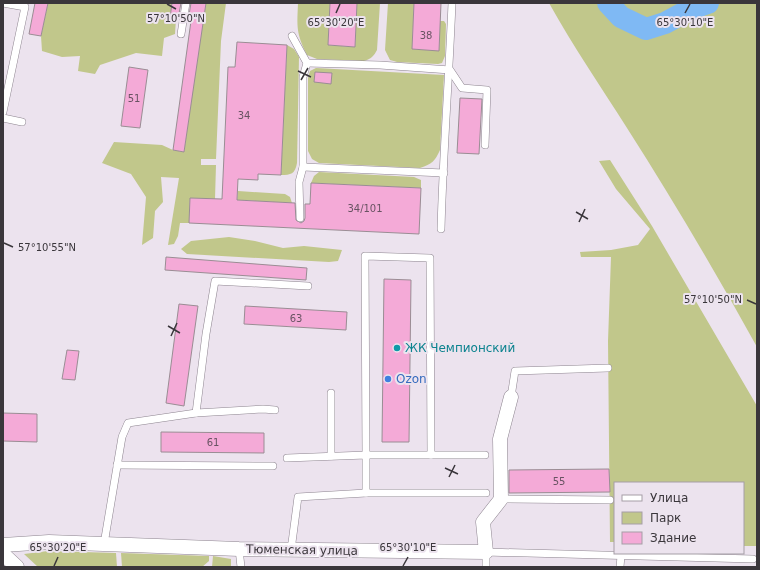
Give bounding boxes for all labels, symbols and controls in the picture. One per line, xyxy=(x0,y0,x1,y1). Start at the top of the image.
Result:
text: 57°10'50"N xyxy=(147,13,205,24)
text: 65°30'20"E xyxy=(308,17,364,28)
text: 65°30'10"E xyxy=(657,17,713,28)
house number: 38 xyxy=(420,30,432,41)
house number: 51 xyxy=(128,93,140,104)
house number: 34 xyxy=(238,110,250,121)
house number: 34/101 xyxy=(347,203,383,214)
text: 57°10'55"N xyxy=(18,242,76,253)
text: 57°10'50"N xyxy=(684,294,742,305)
house number: 63 xyxy=(290,313,302,324)
place label: ЖК Чемпионский xyxy=(405,341,515,355)
marker: ЖК Чемпионский xyxy=(392,343,402,353)
place label: Ozon xyxy=(396,372,427,386)
marker: Ozon xyxy=(383,374,393,384)
house number: 61 xyxy=(207,437,219,448)
house number: 55 xyxy=(553,476,565,487)
legend xyxy=(614,482,744,554)
text: Улица xyxy=(650,491,688,505)
text: Парк xyxy=(650,511,681,525)
text: Здание xyxy=(650,531,696,545)
text: 65°30'20"E xyxy=(30,542,86,553)
street label: Тюменская улица xyxy=(245,542,358,558)
text: 65°30'10"E xyxy=(380,542,436,553)

